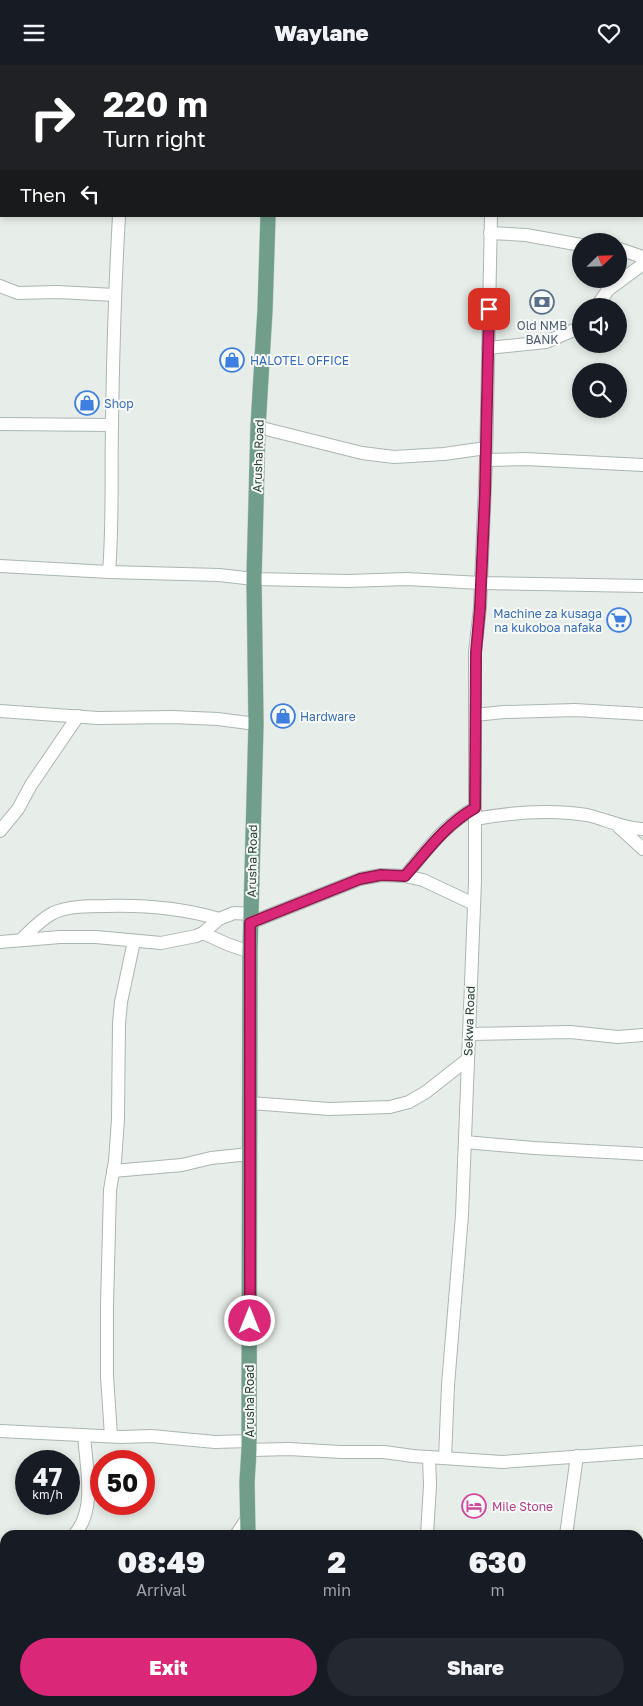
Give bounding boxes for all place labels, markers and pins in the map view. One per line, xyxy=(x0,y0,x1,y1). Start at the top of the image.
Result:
pin xyxy=(468,288,510,330)
bank icon: Old NMB BANK xyxy=(529,289,555,315)
place label: Old NMB BANK xyxy=(517,318,567,347)
shop icon: HALOTEL OFFICE xyxy=(219,347,245,373)
place label: HALOTEL OFFICE xyxy=(250,353,349,368)
shop icon: Shop xyxy=(74,390,100,416)
place label: Shop xyxy=(104,396,134,411)
place label: Machine za kusaga na kukoboa nafaka xyxy=(493,606,602,635)
supermarket icon: Machine za kusaga na kukoboa nafaka xyxy=(606,607,632,633)
shop icon: Hardware xyxy=(270,703,296,729)
place label: Hardware xyxy=(300,709,356,724)
hotel icon: Mile Stone xyxy=(461,1493,487,1519)
place label: Mile Stone xyxy=(492,1499,553,1514)

